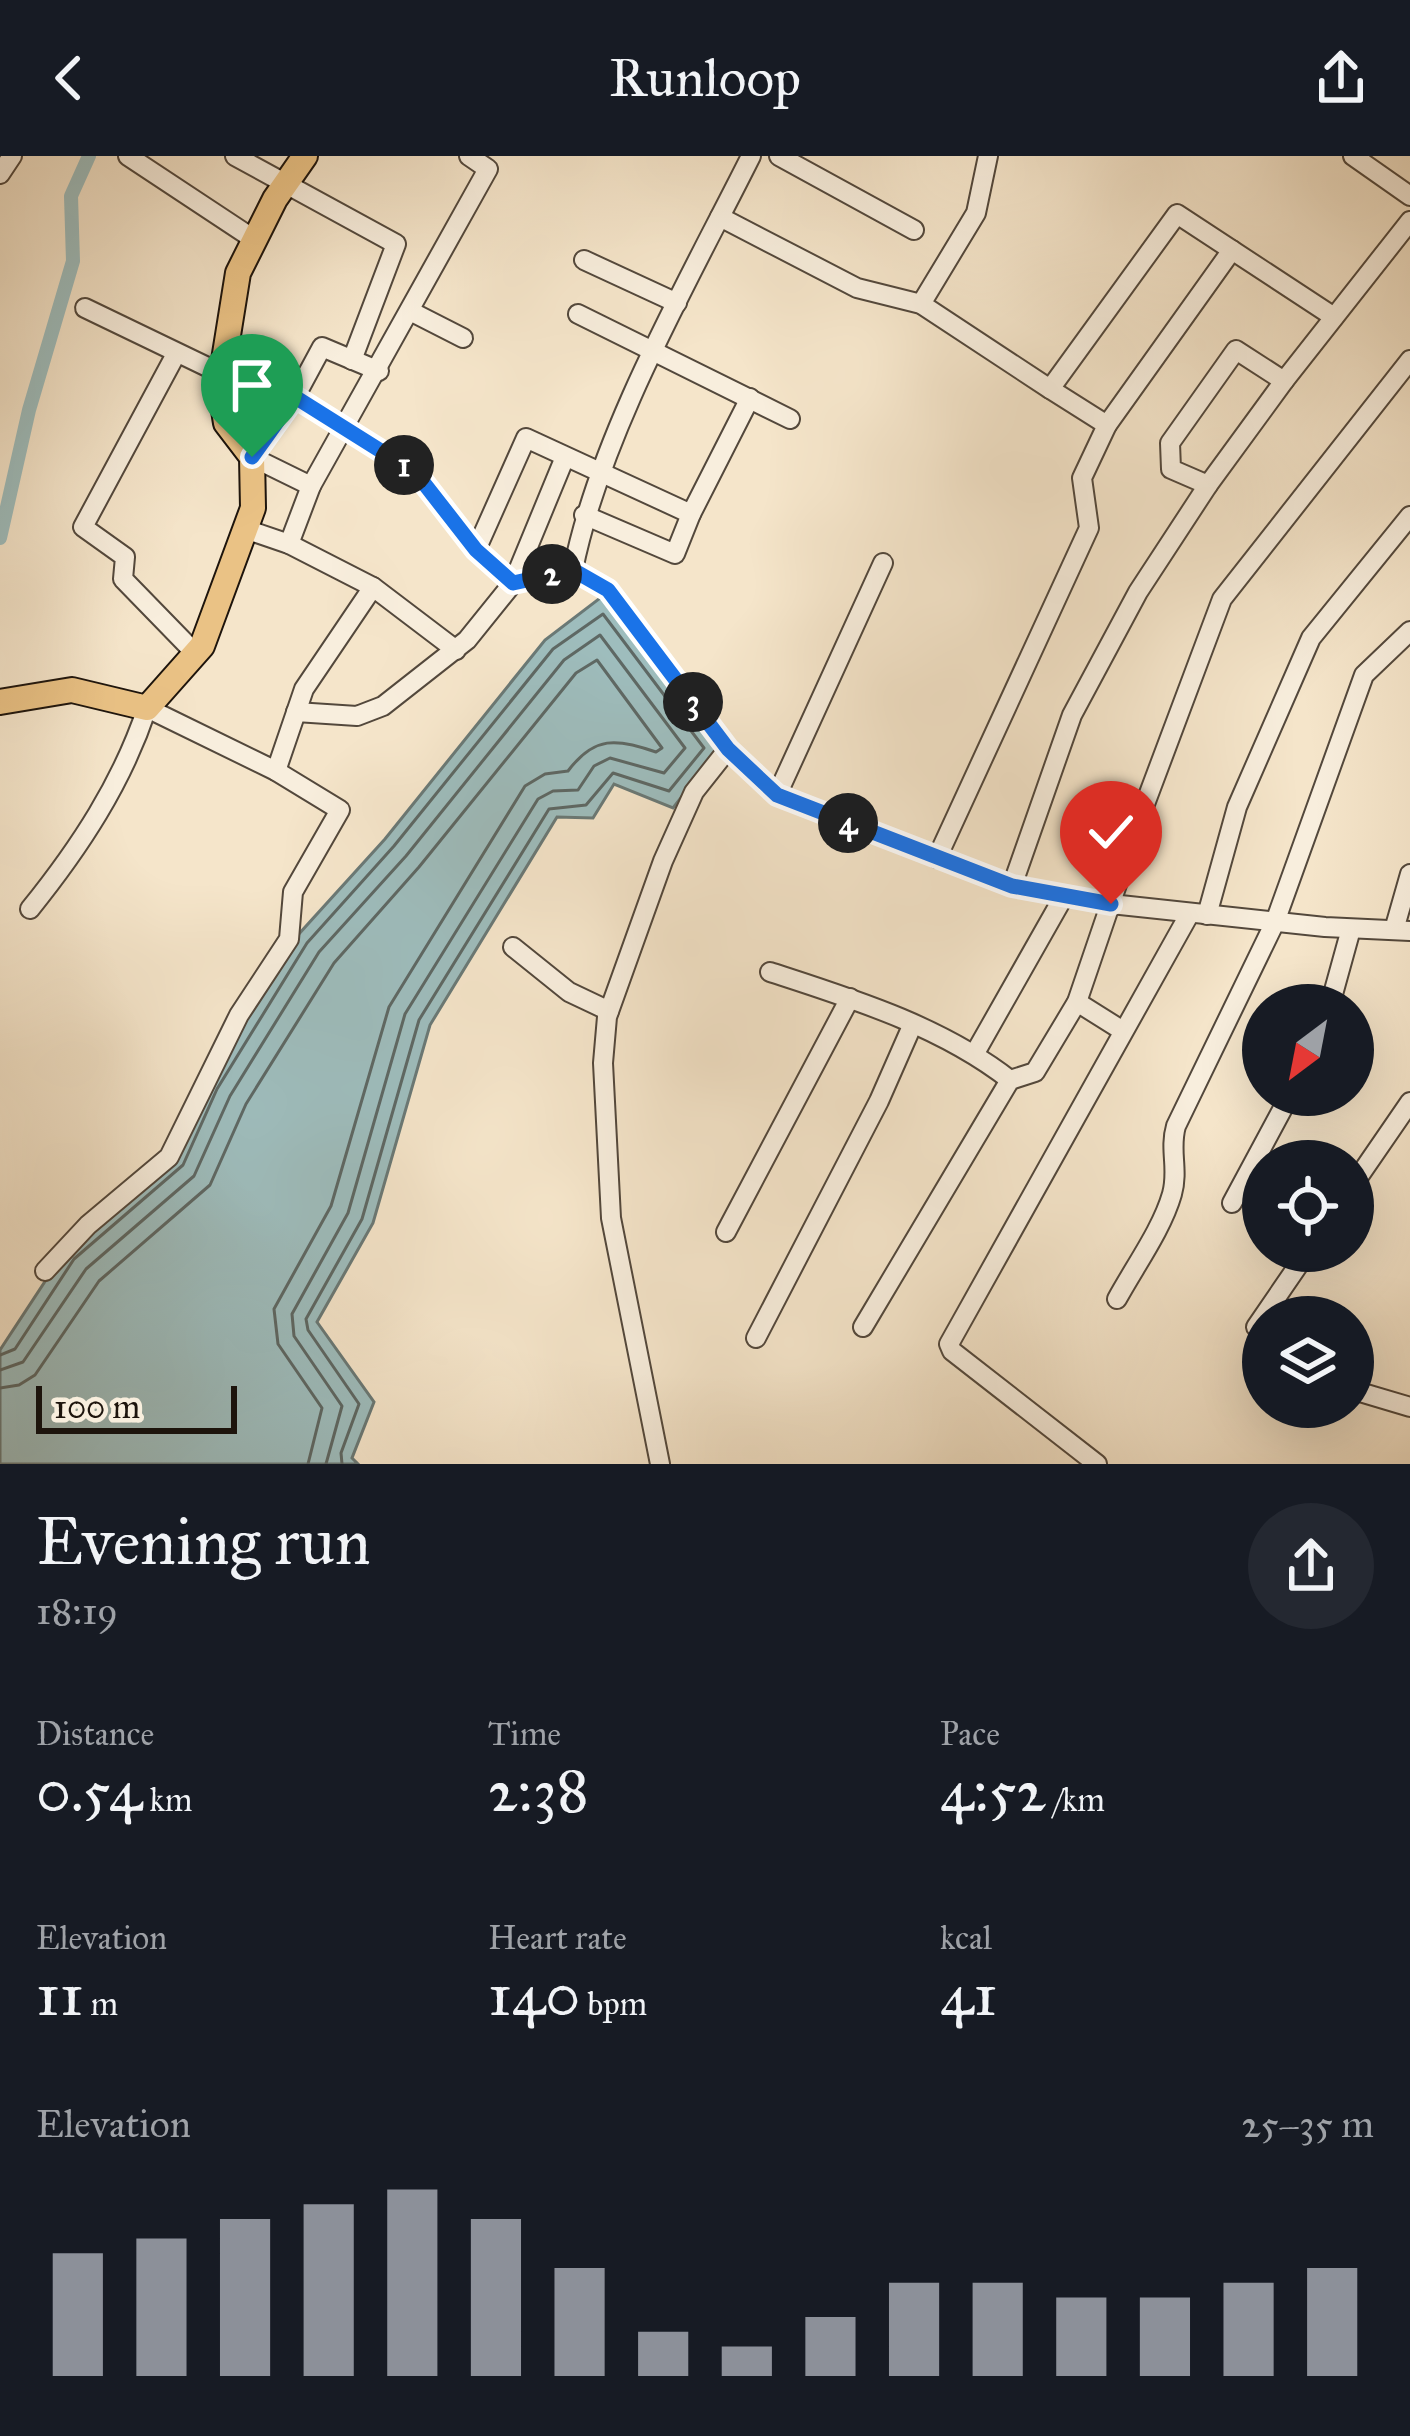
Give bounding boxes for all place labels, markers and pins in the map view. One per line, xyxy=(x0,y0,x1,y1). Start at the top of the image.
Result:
pin xyxy=(201,334,303,457)
pin: 1 xyxy=(374,435,434,495)
pin: 2 xyxy=(522,544,582,604)
pin: 3 xyxy=(663,672,723,732)
pin xyxy=(1060,781,1162,904)
pin: 4 xyxy=(818,793,878,853)

